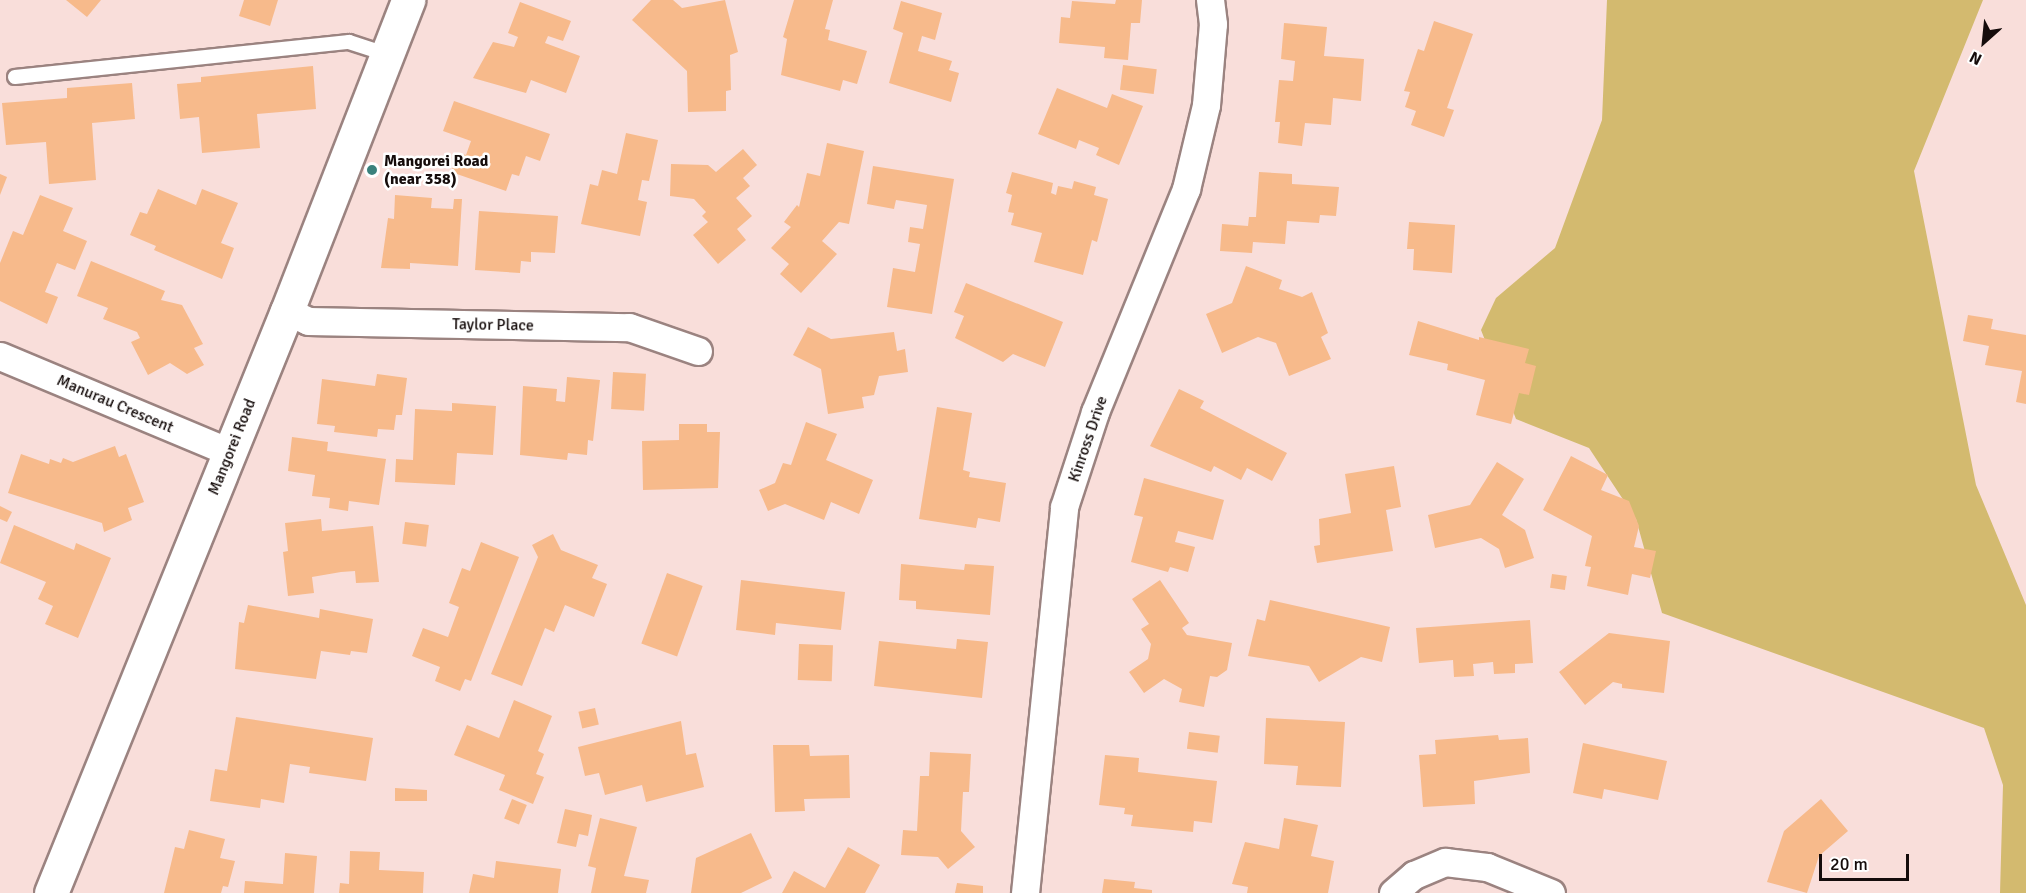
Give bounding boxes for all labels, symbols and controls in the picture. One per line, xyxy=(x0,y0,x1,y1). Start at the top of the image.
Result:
north arrow xyxy=(1954,12,2014,72)
text: N xyxy=(1966,47,1985,69)
place label: Mangorei Road (near 358) xyxy=(384,151,488,189)
marker: Mangorei Road (near 358) xyxy=(365,163,379,177)
street label: Taylor Place xyxy=(452,315,534,335)
street label: Manurau Crescent xyxy=(54,371,176,437)
street label: Kinross Drive xyxy=(1064,393,1112,485)
street label: Mangorei Road xyxy=(204,396,260,498)
scale bar xyxy=(1822,842,1912,880)
text: 20 m xyxy=(1830,853,1868,875)

